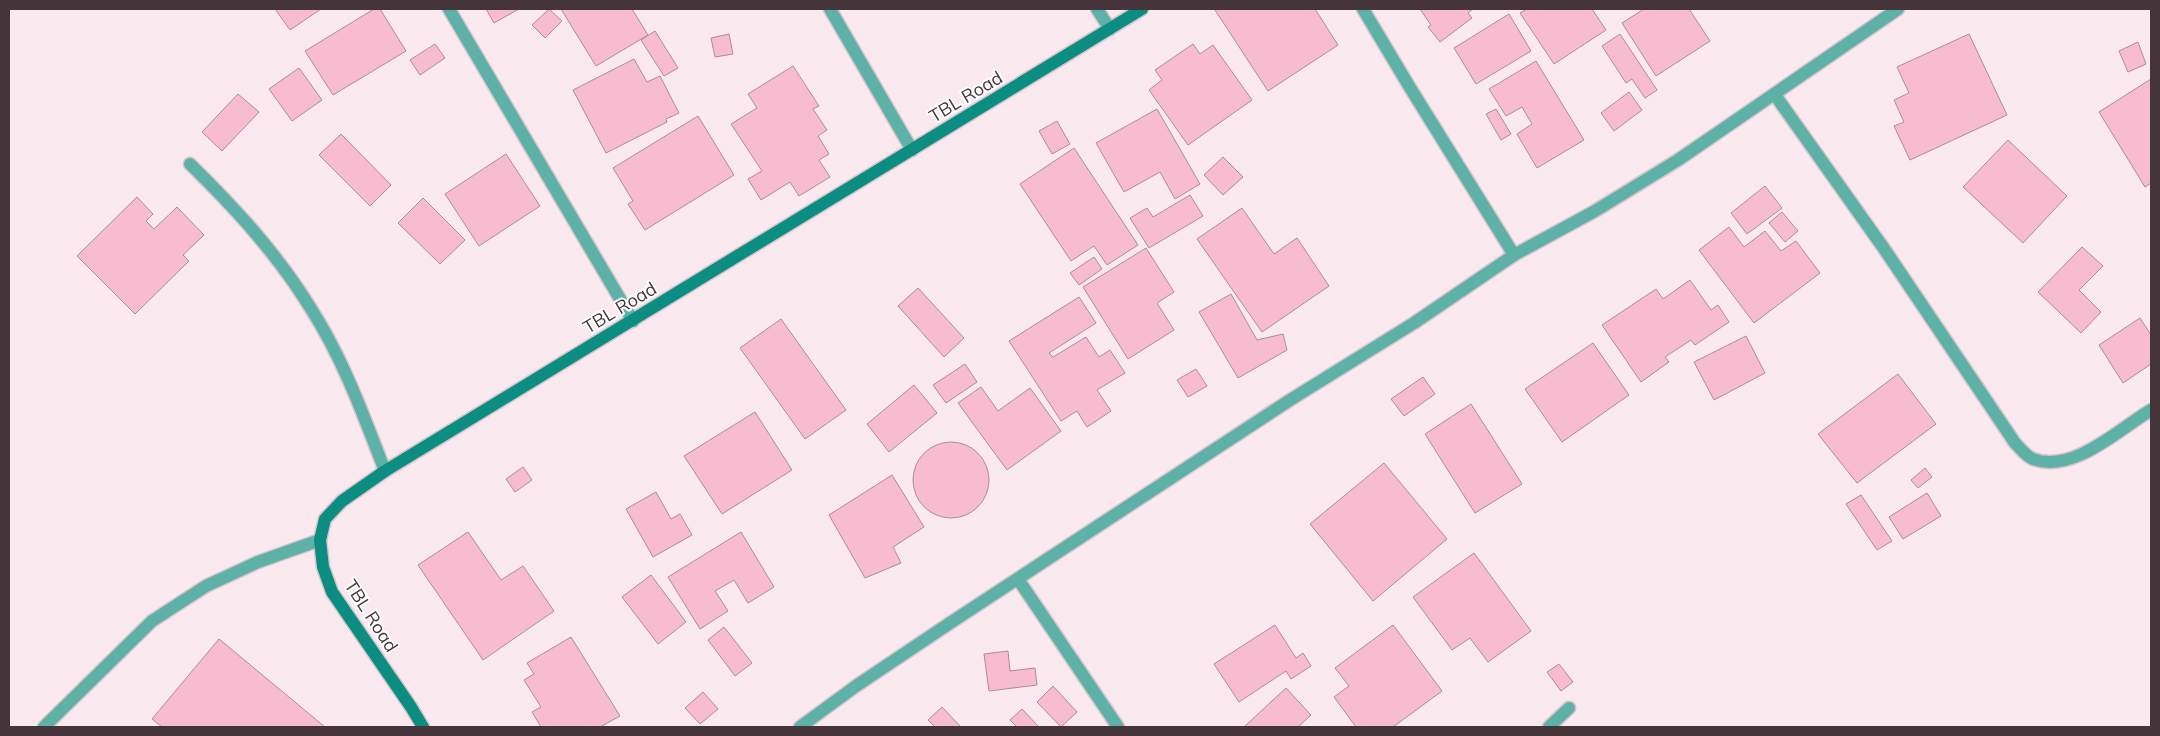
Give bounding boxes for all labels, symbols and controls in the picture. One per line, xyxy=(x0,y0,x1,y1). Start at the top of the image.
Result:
street label: TBL Road xyxy=(925,66,1007,127)
street label: TBL Road xyxy=(579,277,661,338)
street label: TBL Road xyxy=(340,575,403,656)

